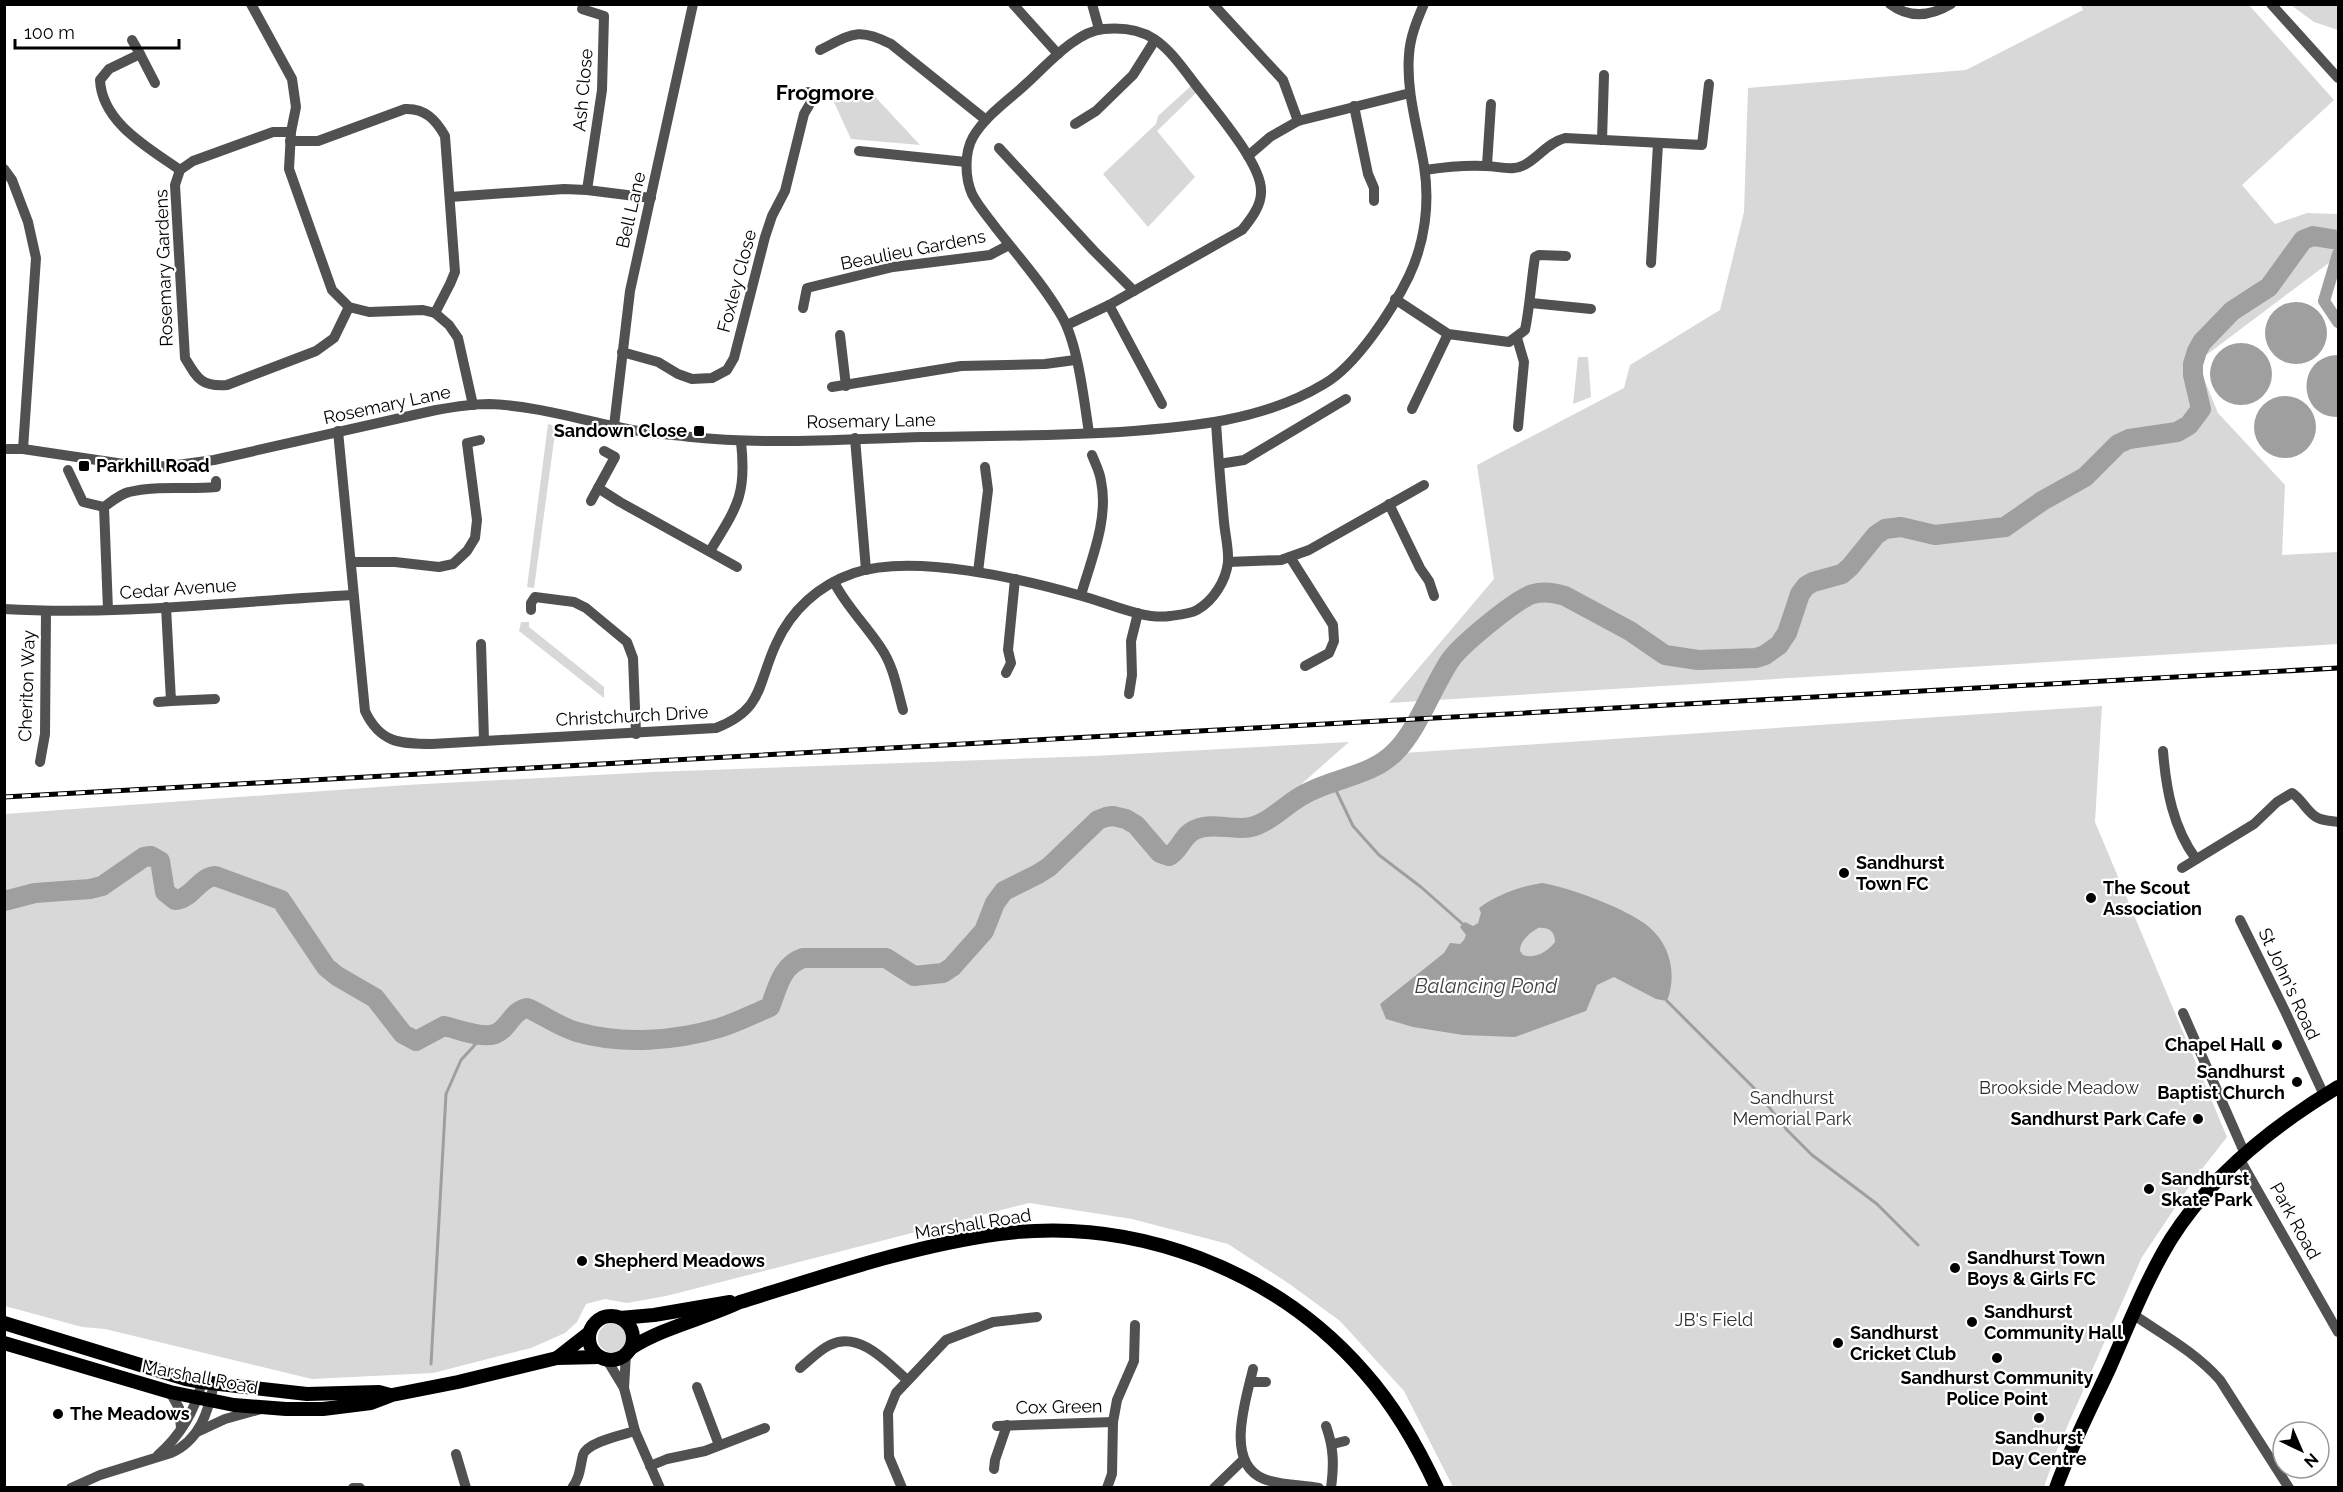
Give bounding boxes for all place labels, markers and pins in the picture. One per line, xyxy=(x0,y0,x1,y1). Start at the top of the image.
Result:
place label: Sandown Close xyxy=(554,420,687,441)
marker: Sandown Close xyxy=(692,424,706,438)
place label: Parkhill Road xyxy=(96,455,210,476)
marker: Parkhill Road xyxy=(77,459,91,473)
place label: Sandhurst Town FC xyxy=(1856,852,1945,894)
marker: Sandhurst Town FC xyxy=(1837,866,1851,880)
place label: The Scout Association xyxy=(2103,877,2202,919)
marker: The Scout Association xyxy=(2084,891,2098,905)
place label: Chapel Hall xyxy=(2165,1034,2265,1055)
marker: Chapel Hall xyxy=(2270,1038,2284,1052)
place label: Sandhurst Baptist Church xyxy=(2157,1061,2285,1103)
marker: Sandhurst Baptist Church xyxy=(2290,1075,2304,1089)
place label: Sandhurst Park Cafe xyxy=(2010,1108,2186,1129)
marker: Sandhurst Park Cafe xyxy=(2191,1112,2205,1126)
place label: Sandhurst Skate Park xyxy=(2161,1168,2253,1210)
marker: Sandhurst Skate Park xyxy=(2142,1182,2156,1196)
place label: Sandhurst Town Boys & Girls FC xyxy=(1967,1247,2105,1289)
place label: Shepherd Meadows xyxy=(594,1250,765,1271)
marker: Shepherd Meadows xyxy=(575,1254,589,1268)
marker: Sandhurst Town Boys & Girls FC xyxy=(1948,1261,1962,1275)
place label: Sandhurst Community Hall xyxy=(1984,1301,2123,1343)
marker: Sandhurst Community Hall xyxy=(1965,1315,1979,1329)
place label: Sandhurst Cricket Club xyxy=(1850,1322,1956,1364)
marker: Sandhurst Cricket Club xyxy=(1831,1336,1845,1350)
marker: Sandhurst Community Police Point xyxy=(1990,1351,2004,1365)
place label: Sandhurst Community Police Point xyxy=(1901,1367,2094,1409)
place label: The Meadows xyxy=(70,1403,190,1424)
marker: The Meadows xyxy=(51,1407,65,1421)
marker: Sandhurst Day Centre xyxy=(2032,1411,2046,1425)
place label: Sandhurst Day Centre xyxy=(1992,1427,2087,1469)

